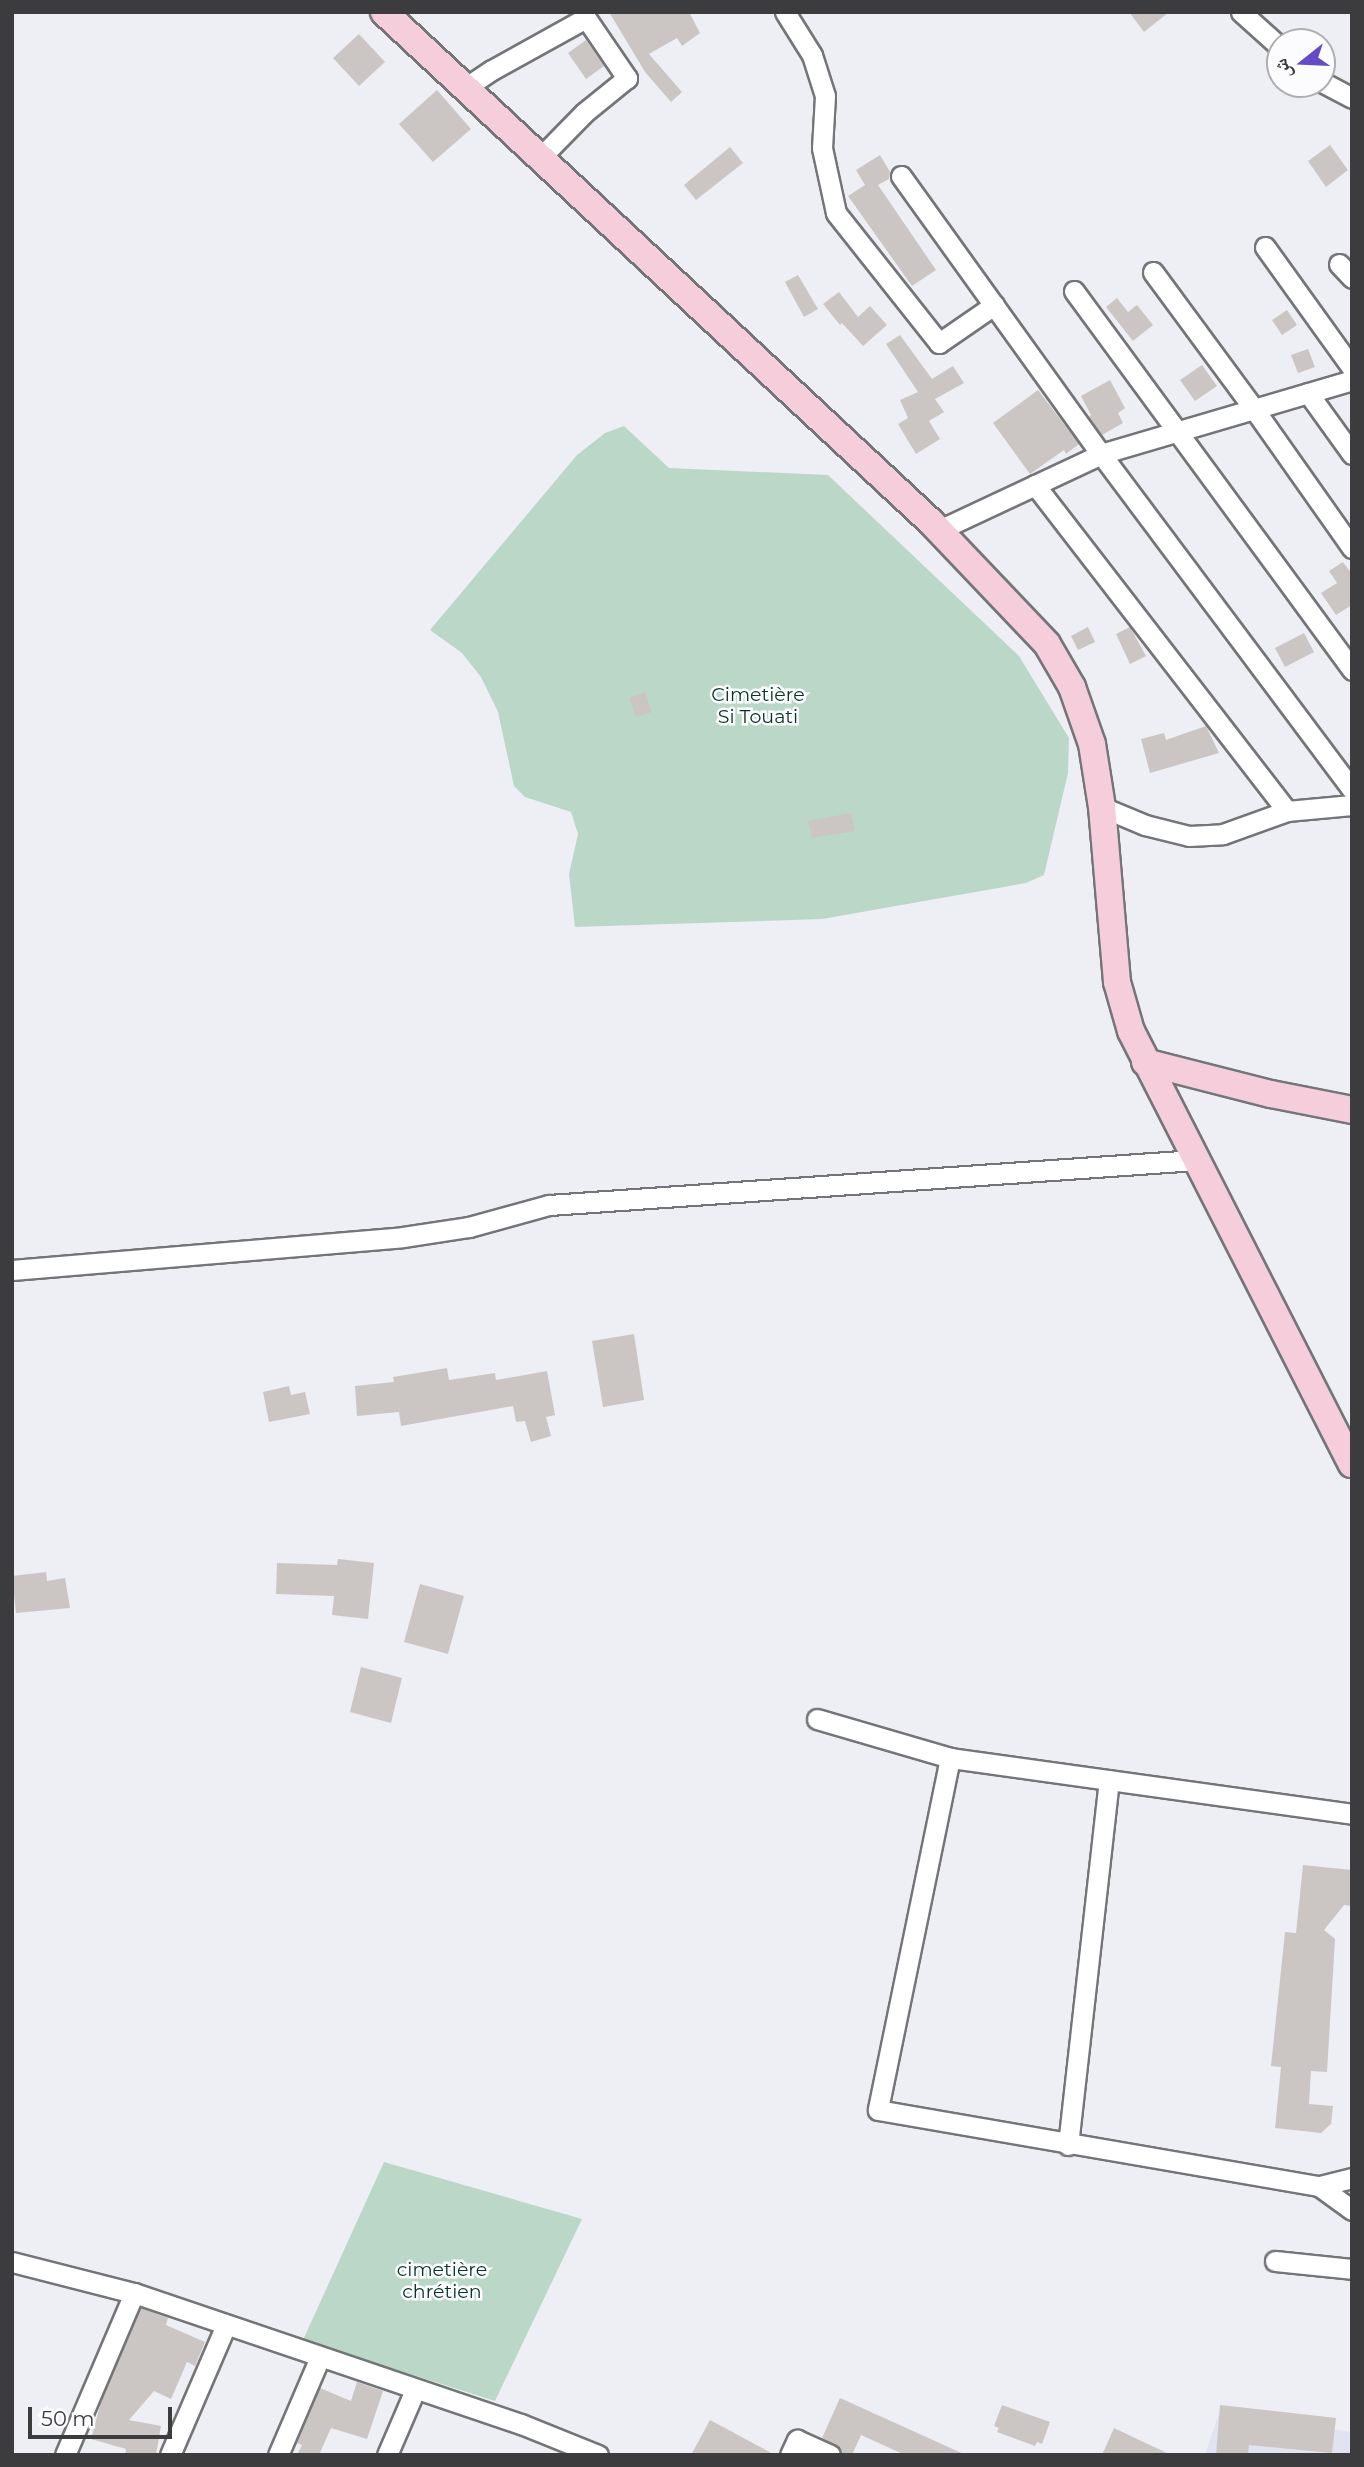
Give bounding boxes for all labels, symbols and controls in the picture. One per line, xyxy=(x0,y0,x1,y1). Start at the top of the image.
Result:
north arrow xyxy=(1266,28,1336,98)
text: ش xyxy=(1268,56,1297,82)
park label: Cimetière Si Touati xyxy=(711,684,805,728)
park label: cimetière chrétien xyxy=(397,2259,487,2303)
scale bar xyxy=(32,2394,175,2438)
text: 50 m xyxy=(41,2406,95,2431)

